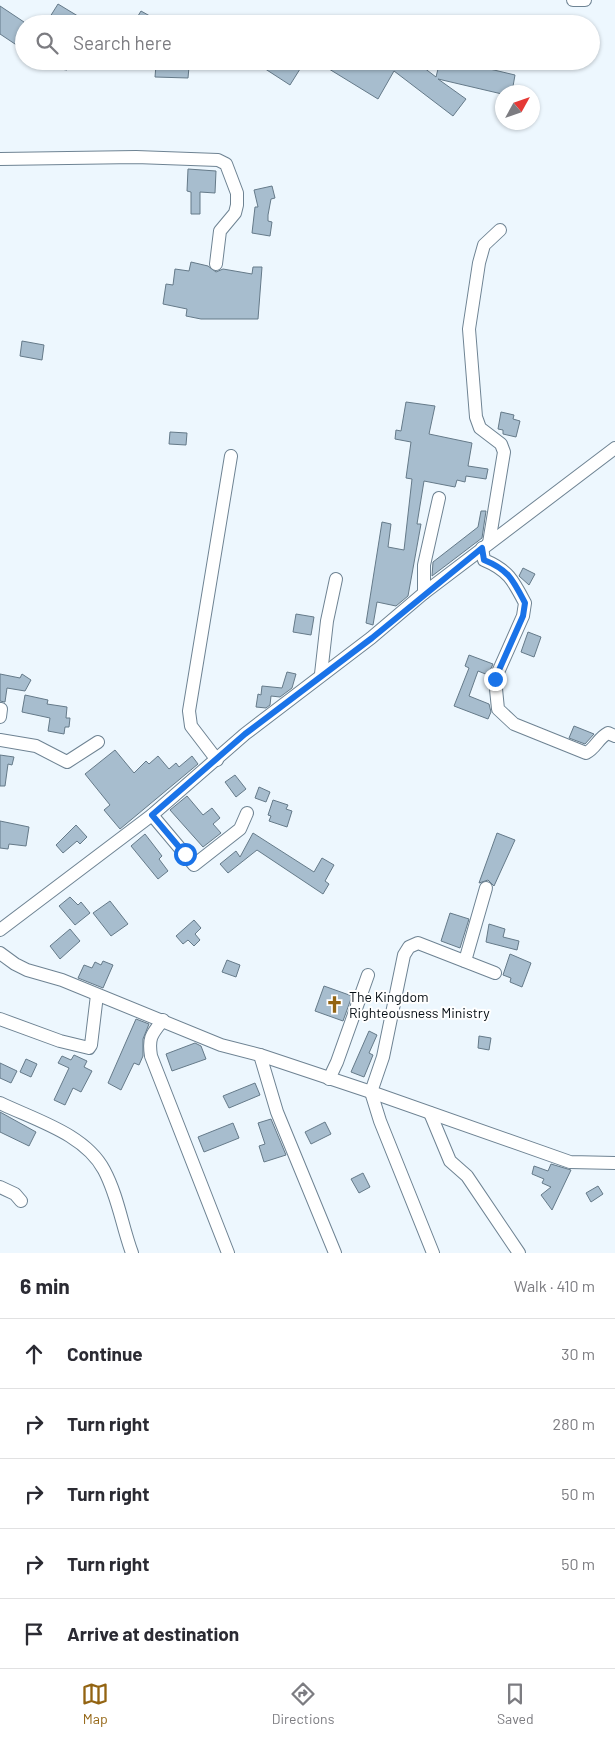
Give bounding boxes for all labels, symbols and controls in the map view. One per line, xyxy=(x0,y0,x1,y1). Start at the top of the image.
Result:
search box xyxy=(15,15,600,70)
icon: search xyxy=(33,29,61,57)
text: Search here xyxy=(73,31,172,54)
north arrow xyxy=(495,85,540,130)
route end xyxy=(484,668,507,691)
route start xyxy=(174,843,197,866)
place label: The Kingdom Righteousness Ministry xyxy=(349,988,490,1021)
church icon: The Kingdom Righteousness Ministry xyxy=(325,994,345,1014)
text: 6 min xyxy=(20,1273,70,1298)
text: Walk · 410 m xyxy=(514,1276,595,1295)
icon: ahead xyxy=(20,1340,48,1368)
text: Continue xyxy=(67,1342,143,1365)
text: 30 m xyxy=(561,1344,595,1363)
icon: right xyxy=(20,1410,48,1438)
text: Turn right xyxy=(67,1412,149,1435)
text: 280 m xyxy=(553,1414,595,1433)
icon: right xyxy=(20,1480,48,1508)
text: Turn right xyxy=(67,1482,149,1505)
text: 50 m xyxy=(561,1484,595,1503)
icon: right xyxy=(20,1550,48,1578)
text: Turn right xyxy=(67,1552,149,1575)
text: 50 m xyxy=(561,1554,595,1573)
icon: arrive xyxy=(20,1620,48,1648)
text: Arrive at destination xyxy=(67,1622,239,1645)
tab: Map xyxy=(81,1680,109,1727)
tab: Directions xyxy=(272,1680,334,1727)
tab: Saved xyxy=(497,1680,534,1727)

